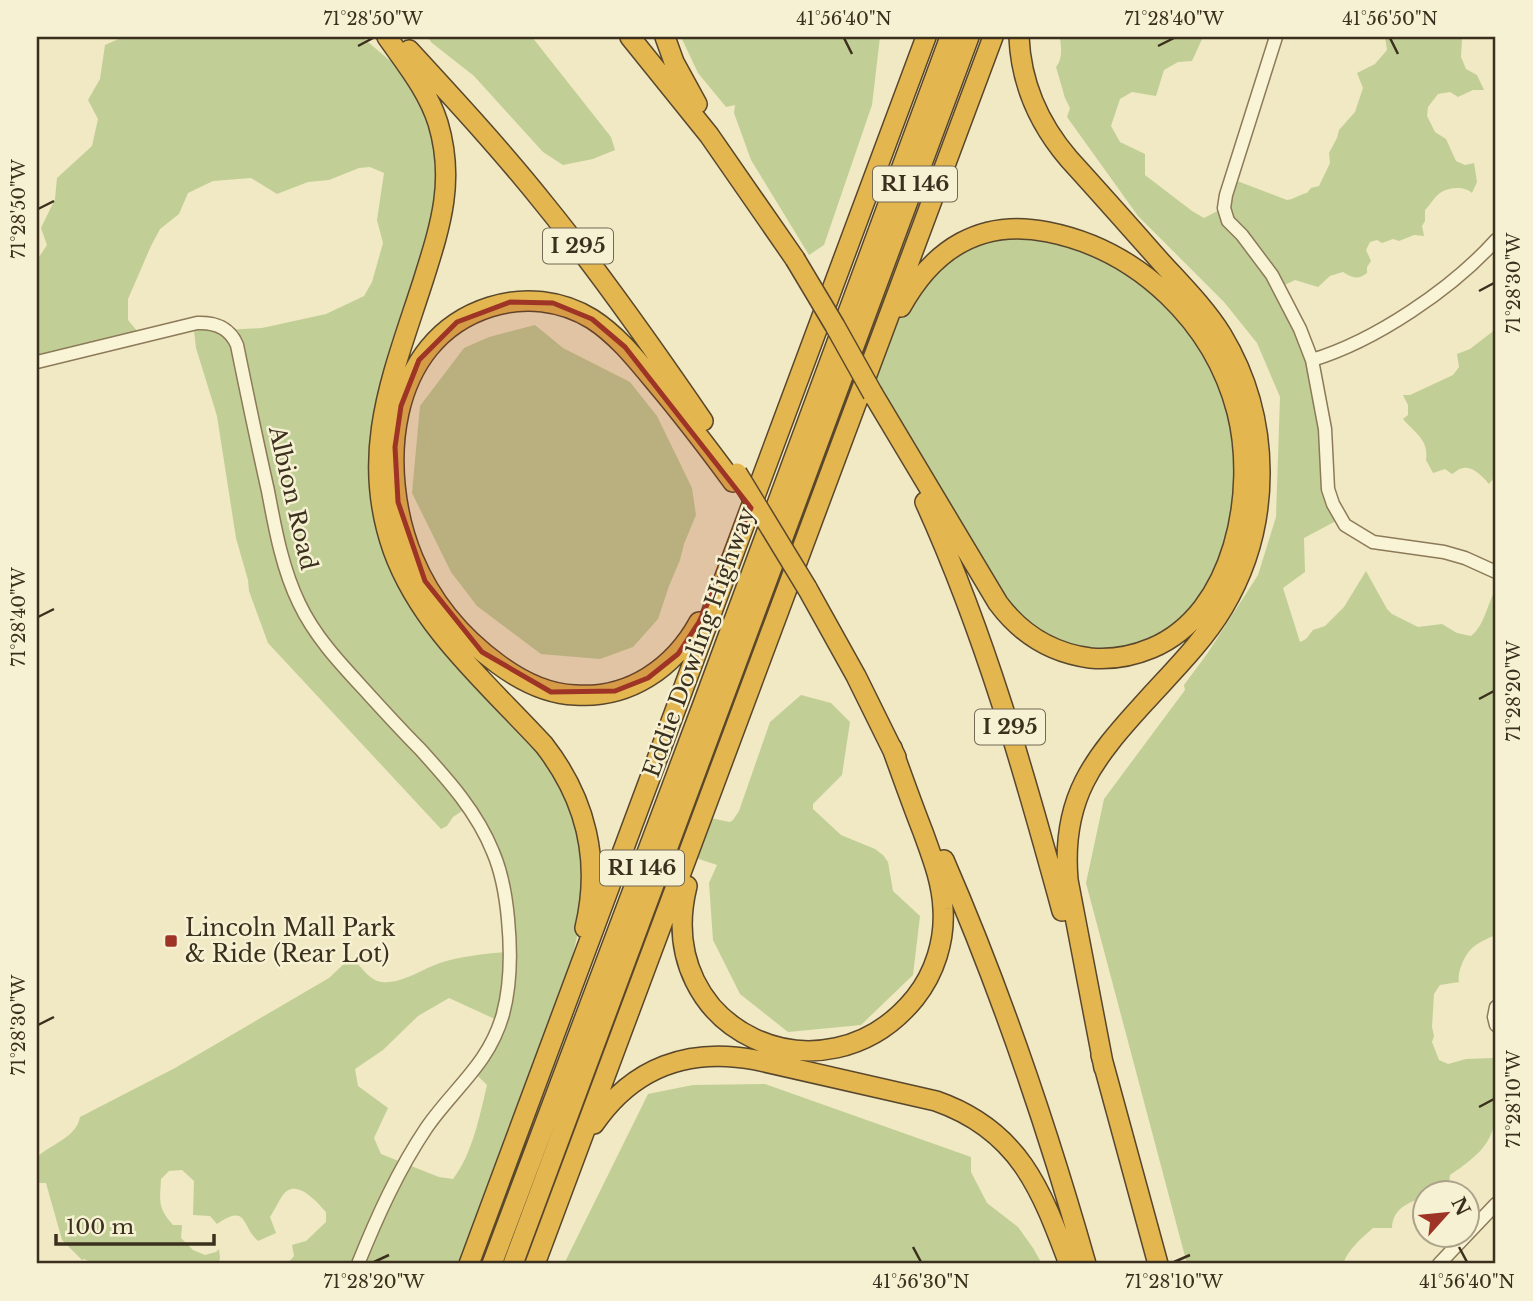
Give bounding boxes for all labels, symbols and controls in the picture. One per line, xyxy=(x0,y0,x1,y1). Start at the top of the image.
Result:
text: 71°28'50"W xyxy=(323,8,424,30)
text: 41°56'40"N xyxy=(796,8,892,30)
text: 71°28'40"W xyxy=(1124,8,1225,30)
text: 41°56'50"N xyxy=(1342,8,1438,30)
text: 71°28'50"W xyxy=(8,158,30,259)
road number: RI 146 xyxy=(873,166,957,202)
road number: I 295 xyxy=(543,229,613,264)
text: 71°28'30"W xyxy=(1503,232,1525,333)
street label: Albion Road xyxy=(263,422,323,573)
street label: Eddie Dowling Highway xyxy=(637,503,761,781)
text: 71°28'40"W xyxy=(8,566,30,667)
text: 71°28'20"W xyxy=(1503,640,1525,741)
road number: I 295 xyxy=(975,710,1045,744)
road number: RI 146 xyxy=(600,850,684,886)
place label: Lincoln Mall Park & Ride (Rear Lot) xyxy=(185,914,396,968)
marker: Lincoln Mall Park & Ride (Rear Lot) xyxy=(163,933,179,949)
text: 71°28'30"W xyxy=(8,974,30,1075)
text: 71°28'10"W xyxy=(1503,1049,1525,1148)
north arrow xyxy=(1410,1178,1480,1248)
text: N xyxy=(1446,1193,1475,1220)
scale bar xyxy=(56,1203,214,1247)
text: 100 m xyxy=(66,1214,134,1240)
text: 71°28'20"W xyxy=(324,1271,425,1293)
text: 41°56'30"N xyxy=(873,1271,969,1293)
text: 71°28'10"W xyxy=(1125,1271,1224,1293)
text: 41°56'40"N xyxy=(1419,1271,1515,1293)

